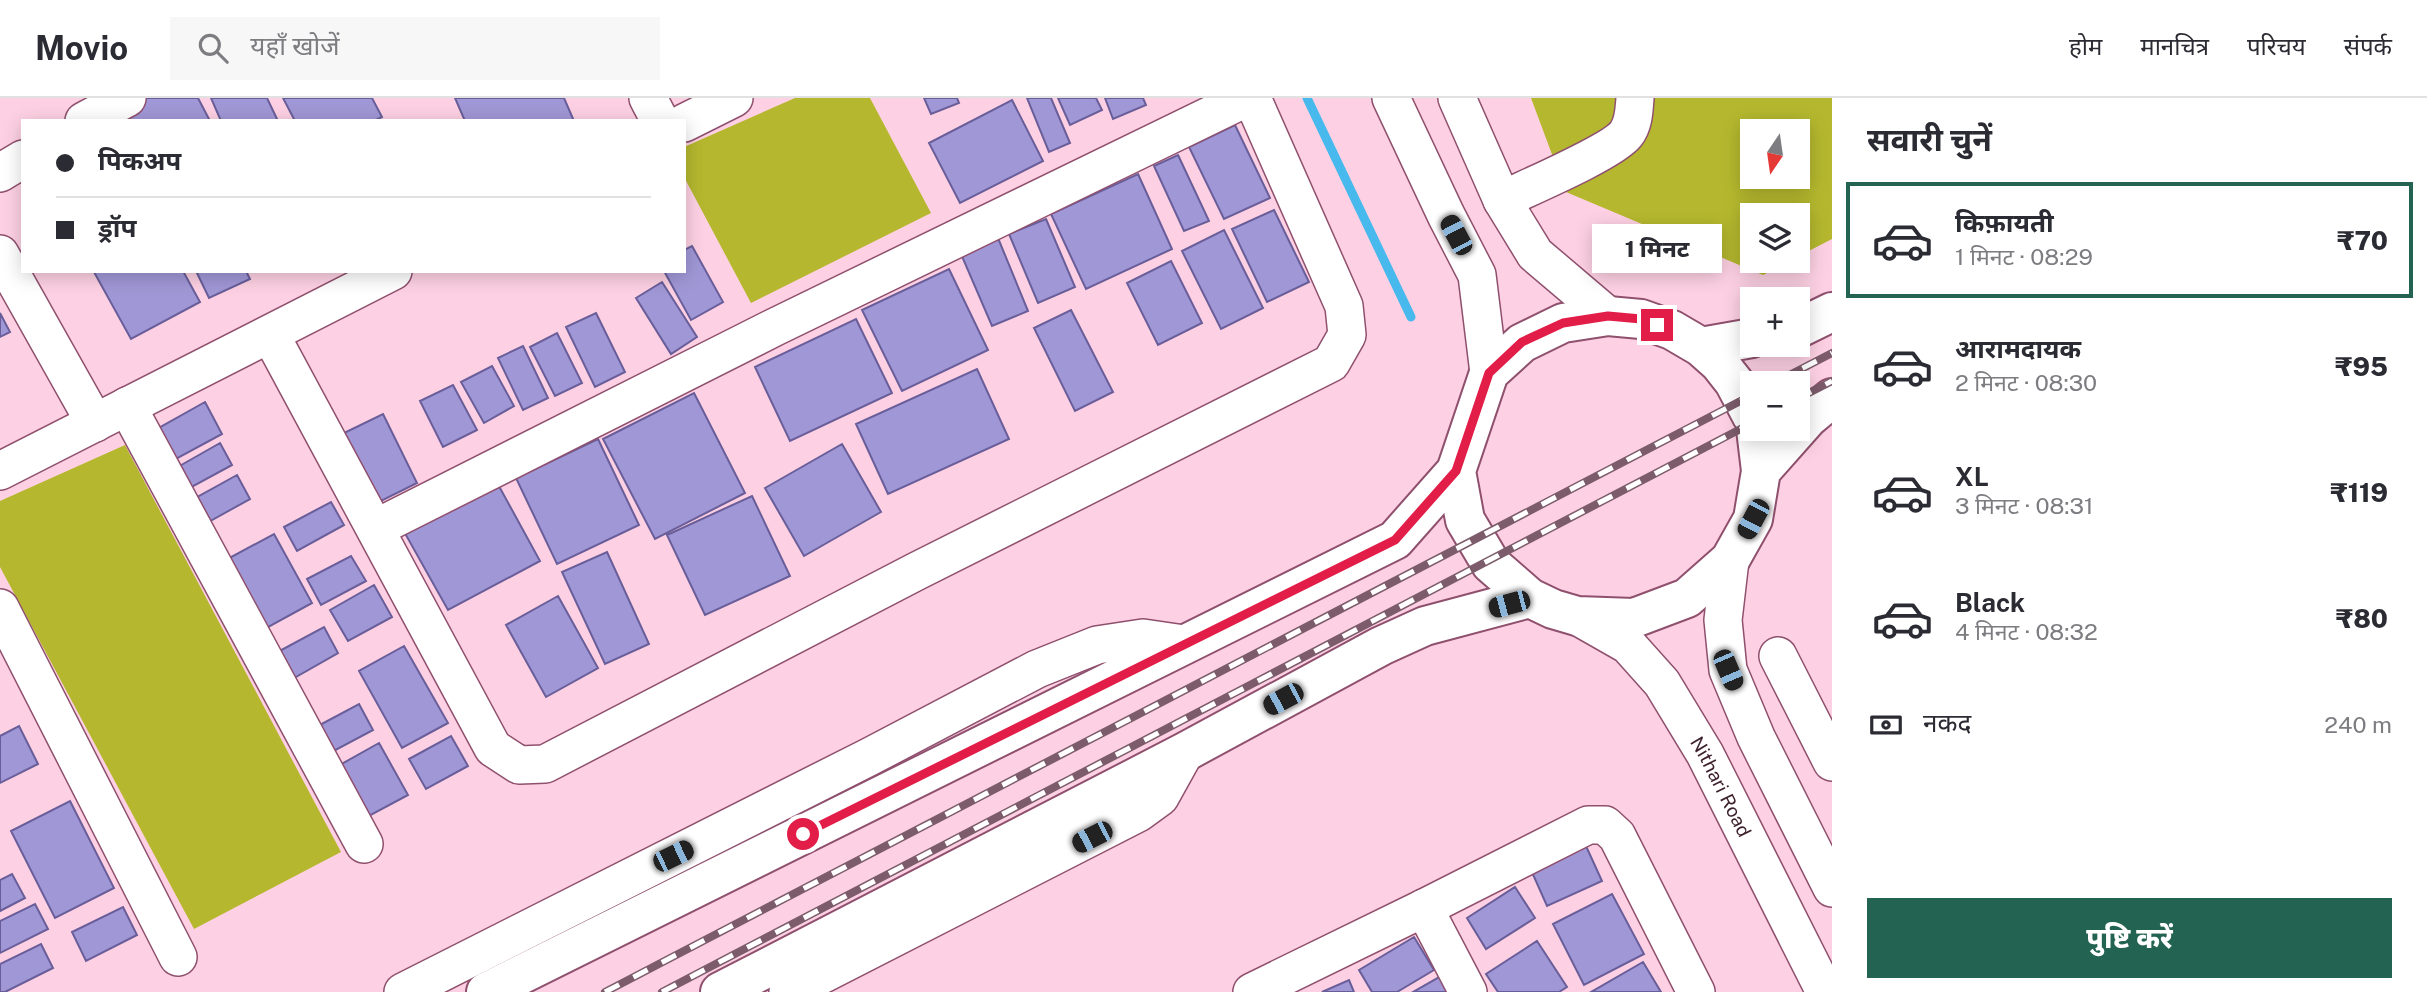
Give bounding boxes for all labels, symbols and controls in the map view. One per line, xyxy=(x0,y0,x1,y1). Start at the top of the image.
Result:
search box xyxy=(170,17,660,80)
text: Movio xyxy=(35,29,128,67)
icon: search xyxy=(194,29,232,67)
text: यहाँ खोजें xyxy=(250,30,340,61)
text: होम xyxy=(2069,32,2102,60)
text: मानचित्र xyxy=(2140,32,2209,60)
text: परिचय xyxy=(2247,32,2306,60)
text: संपर्क xyxy=(2344,32,2392,60)
north arrow xyxy=(1740,119,1810,189)
map controls xyxy=(1740,119,1810,441)
text: सवारी चुनें xyxy=(1867,121,1992,158)
text: पिकअप xyxy=(98,145,181,176)
button: layers xyxy=(1740,203,1810,273)
text: किफ़ायती xyxy=(1955,207,2054,238)
icon: car xyxy=(1871,209,1934,272)
text: ड्रॉप xyxy=(98,212,136,243)
car xyxy=(1437,212,1476,258)
callout: 1 मिनट xyxy=(1592,224,1722,272)
text: ₹70 xyxy=(2337,225,2388,256)
text: 1 मिनट xyxy=(1625,235,1689,262)
text: 1 मिनट · 08:29 xyxy=(1955,243,2093,270)
button: + xyxy=(1740,287,1810,357)
route end xyxy=(1641,309,1673,341)
text: आरामदायक xyxy=(1955,333,2081,364)
icon: car xyxy=(1871,335,1934,398)
text: ₹95 xyxy=(2335,351,2388,382)
text: 2 मिनट · 08:30 xyxy=(1955,369,2097,396)
button: − xyxy=(1740,371,1810,441)
icon: car xyxy=(1871,461,1934,524)
text: XL xyxy=(1955,461,1989,492)
text: ₹119 xyxy=(2330,477,2388,508)
text: 3 मिनट · 08:31 xyxy=(1955,492,2093,519)
car xyxy=(1734,496,1773,542)
icon: car xyxy=(1871,587,1934,650)
text: Black xyxy=(1955,587,2025,618)
car xyxy=(1486,588,1533,620)
text: ₹80 xyxy=(2336,603,2388,634)
text: 4 मिनट · 08:32 xyxy=(1955,618,2098,645)
car xyxy=(1711,647,1746,693)
car xyxy=(1260,680,1307,718)
icon: cash xyxy=(1867,706,1905,744)
text: नकद xyxy=(1923,707,1971,738)
text: 240 m xyxy=(2324,711,2392,738)
street label: Nithari Road xyxy=(1686,732,1756,840)
route start xyxy=(787,818,819,850)
car xyxy=(1069,818,1116,856)
car xyxy=(650,837,697,875)
button: पुष्टि करें xyxy=(1867,898,2392,978)

